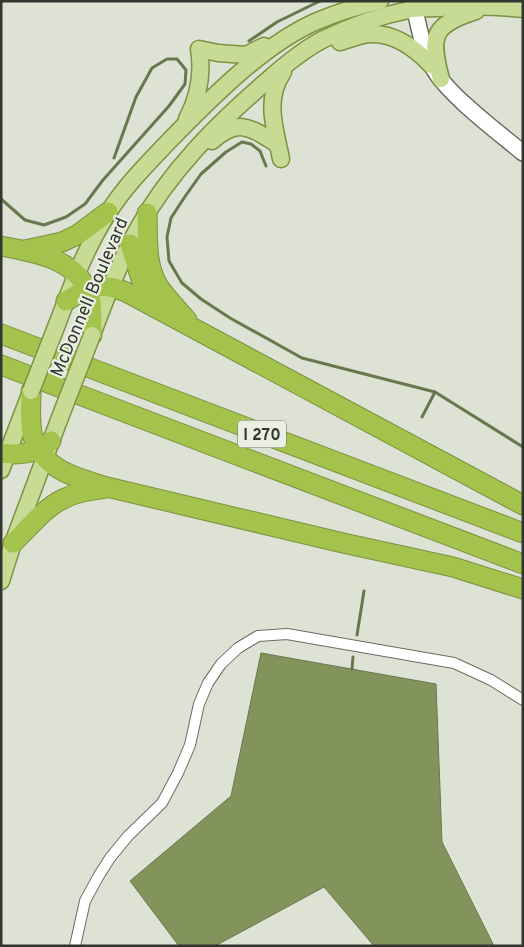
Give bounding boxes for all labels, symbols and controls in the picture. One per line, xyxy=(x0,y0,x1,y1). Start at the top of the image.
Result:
street label: McDonnell Boulevard xyxy=(46,214,134,381)
road number: I 270 xyxy=(238,420,286,448)

